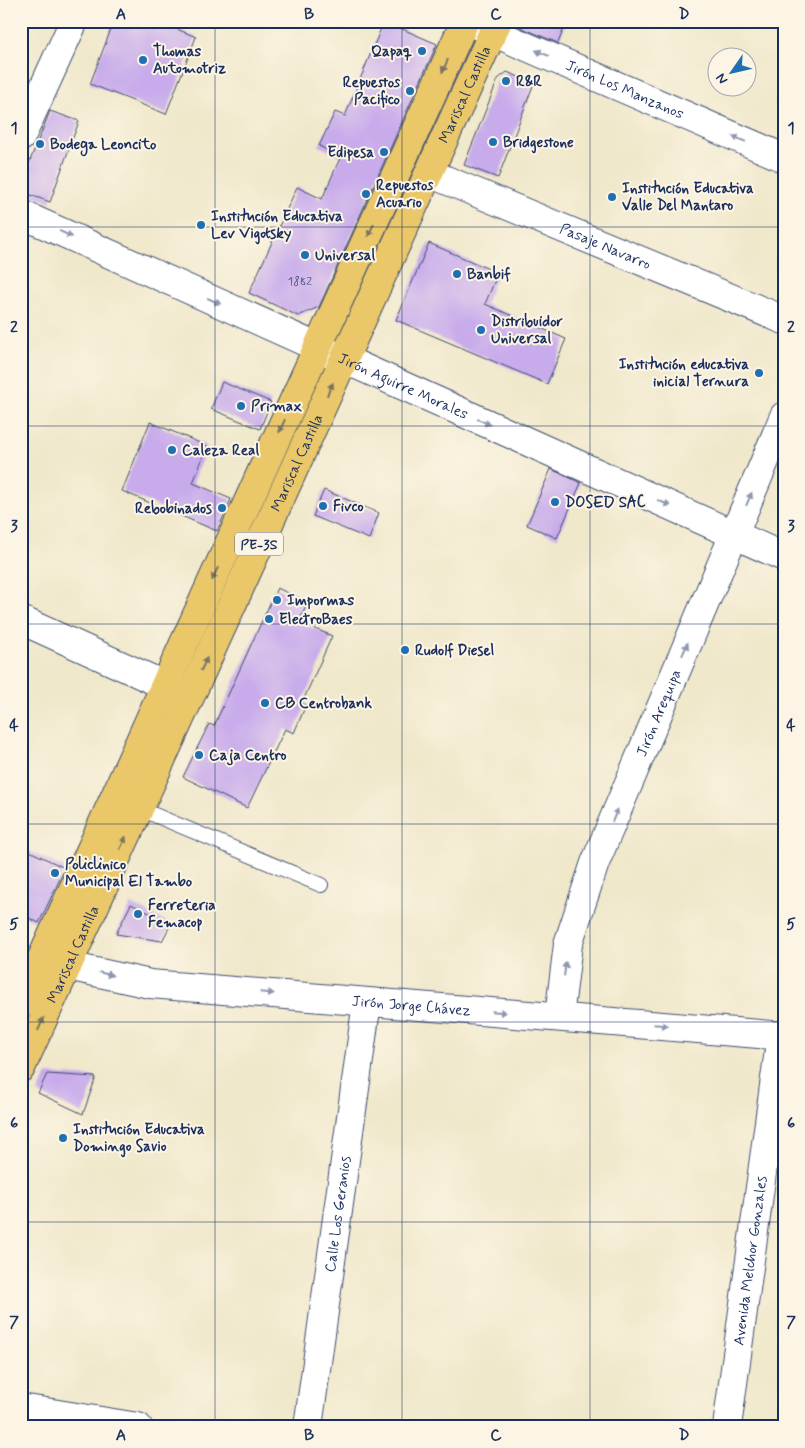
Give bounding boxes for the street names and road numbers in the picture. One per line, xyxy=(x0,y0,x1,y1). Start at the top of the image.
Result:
street label: Mariscal Castilla xyxy=(435,43,496,147)
street label: Jirón Los Manzanos xyxy=(562,56,687,125)
street label: Pasaje Navarro xyxy=(556,219,654,275)
street label: Jirón Aguirre Morales xyxy=(334,349,471,425)
street label: Mariscal Castilla xyxy=(267,411,329,515)
road number: PE-3S xyxy=(235,532,283,556)
street label: Jirón Arequipa xyxy=(632,667,687,760)
street label: Mariscal Castilla xyxy=(43,903,105,1007)
street label: Jirón Jorge Chávez xyxy=(351,992,471,1021)
street label: Calle Los Geranios xyxy=(321,1155,357,1274)
street label: Avenida Melchor Gonzales xyxy=(729,1175,772,1347)

